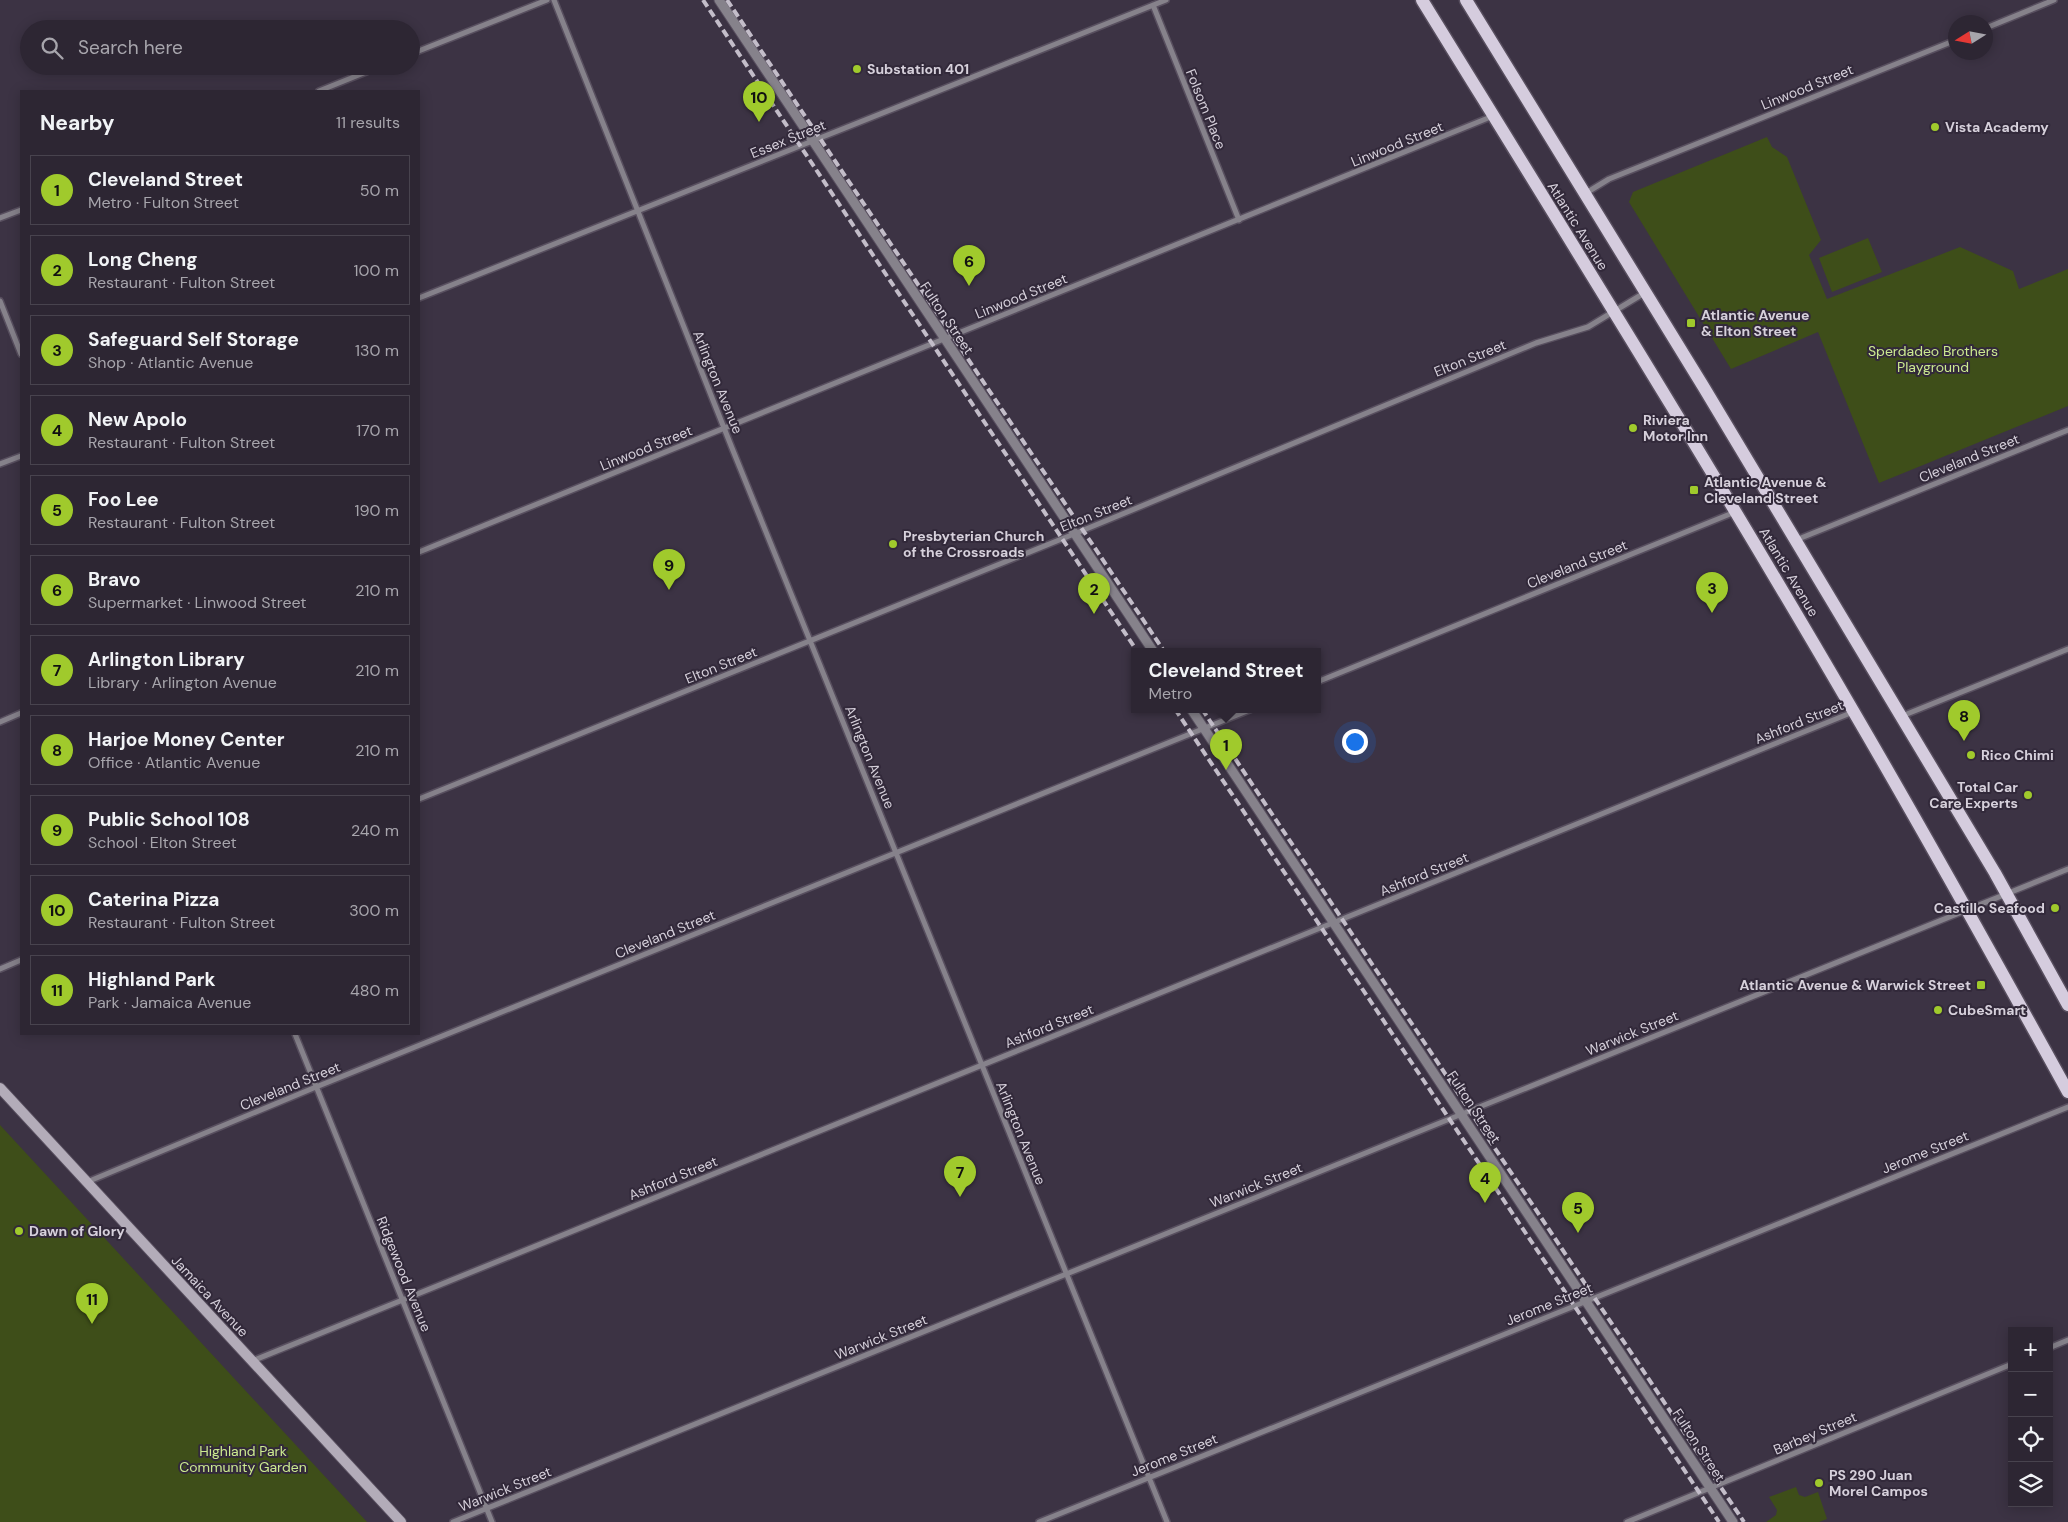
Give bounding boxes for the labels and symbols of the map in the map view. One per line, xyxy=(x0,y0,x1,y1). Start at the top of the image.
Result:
north arrow xyxy=(1948,15,1993,60)
place label: Substation 401 xyxy=(867,60,969,78)
street label: Linwood Street xyxy=(1758,60,1856,114)
marker: Substation 401 xyxy=(851,63,863,75)
street label: Folsom Place xyxy=(1182,66,1230,152)
pin: 10 xyxy=(743,81,775,122)
street label: Essex Street xyxy=(748,116,828,162)
street label: Linwood Street xyxy=(1348,117,1446,171)
place label: Vista Academy xyxy=(1945,118,2049,136)
marker: Vista Academy xyxy=(1929,121,1941,133)
street label: Atlantic Avenue xyxy=(1544,178,1612,274)
pin: 6 xyxy=(953,245,985,286)
street label: Linwood Street xyxy=(972,269,1070,323)
street label: Fulton Street xyxy=(916,278,978,358)
place label: Atlantic Avenue & Elton Street xyxy=(1701,306,1809,340)
marker: Atlantic Avenue & Elton Street xyxy=(1685,317,1697,329)
street label: Arlington Avenue xyxy=(689,328,747,436)
street label: Elton Street xyxy=(1431,335,1509,381)
park label: Sperdadeo Brothers Playground xyxy=(1868,342,1998,376)
place label: Riviera Motor Inn xyxy=(1643,411,1708,445)
street label: Linwood Street xyxy=(597,421,695,475)
marker: Riviera Motor Inn xyxy=(1627,422,1639,434)
street label: Cleveland Street xyxy=(1916,430,2022,486)
place label: Atlantic Avenue & Cleveland Street xyxy=(1704,473,1827,507)
marker: Atlantic Avenue & Cleveland Street xyxy=(1688,484,1700,496)
street label: Elton Street xyxy=(1057,490,1135,536)
street label: Atlantic Avenue xyxy=(1755,524,1823,620)
place label: Presbyterian Church of the Crossroads xyxy=(903,527,1044,561)
street label: Cleveland Street xyxy=(1524,536,1630,592)
marker: Presbyterian Church of the Crossroads xyxy=(887,538,899,550)
pin: 9 xyxy=(653,549,685,590)
pin: 3 xyxy=(1696,572,1728,613)
pin: 2 xyxy=(1078,573,1110,614)
street label: Elton Street xyxy=(682,642,760,688)
street label: Ashford Street xyxy=(1752,696,1846,748)
pin: 8 xyxy=(1948,700,1980,741)
street label: Arlington Avenue xyxy=(841,703,899,811)
pin: 1 xyxy=(1210,729,1242,770)
your location xyxy=(1342,729,1368,755)
place label: Rico Chimi xyxy=(1981,746,2054,764)
marker: Rico Chimi xyxy=(1965,749,1977,761)
place label: Total Car Care Experts xyxy=(1929,778,2018,812)
marker: Total Car Care Experts xyxy=(2022,789,2034,801)
street label: Ashford Street xyxy=(1377,848,1471,900)
place label: Castillo Seafood xyxy=(1934,899,2045,917)
marker: Castillo Seafood xyxy=(2049,902,2061,914)
street label: Cleveland Street xyxy=(612,906,718,962)
place label: Atlantic Avenue & Warwick Street xyxy=(1740,976,1971,994)
marker: Atlantic Avenue & Warwick Street xyxy=(1975,979,1987,991)
street label: Ashford Street xyxy=(1002,1000,1096,1052)
place label: CubeSmart xyxy=(1948,1001,2026,1019)
marker: CubeSmart xyxy=(1932,1004,1944,1016)
street label: Warwick Street xyxy=(1583,1006,1681,1060)
street label: Cleveland Street xyxy=(237,1058,343,1114)
street label: Fulton Street xyxy=(1443,1067,1505,1147)
street label: Arlington Avenue xyxy=(992,1079,1050,1187)
street label: Jerome Street xyxy=(1879,1126,1971,1178)
street label: Ashford Street xyxy=(626,1152,720,1204)
pin: 7 xyxy=(944,1156,976,1197)
street label: Warwick Street xyxy=(1207,1158,1305,1212)
pin: 4 xyxy=(1469,1162,1501,1203)
pin: 5 xyxy=(1562,1192,1594,1233)
street label: Ridgewood Avenue xyxy=(373,1214,435,1334)
place label: Dawn of Glory xyxy=(29,1222,125,1240)
marker: Dawn of Glory xyxy=(13,1225,25,1237)
street label: Jamaica Avenue xyxy=(168,1251,252,1341)
street label: Jerome Street xyxy=(1503,1278,1595,1330)
pin: 11 xyxy=(76,1283,108,1324)
street label: Warwick Street xyxy=(832,1310,930,1364)
street label: Fulton Street xyxy=(1669,1405,1729,1485)
street label: Barbey Street xyxy=(1771,1407,1859,1459)
street label: Jerome Street xyxy=(1128,1429,1220,1481)
park label: Highland Park Community Garden xyxy=(179,1442,307,1476)
street label: Warwick Street xyxy=(456,1462,554,1516)
place label: PS 290 Juan Morel Campos xyxy=(1829,1466,1928,1500)
marker: PS 290 Juan Morel Campos xyxy=(1813,1477,1825,1489)

